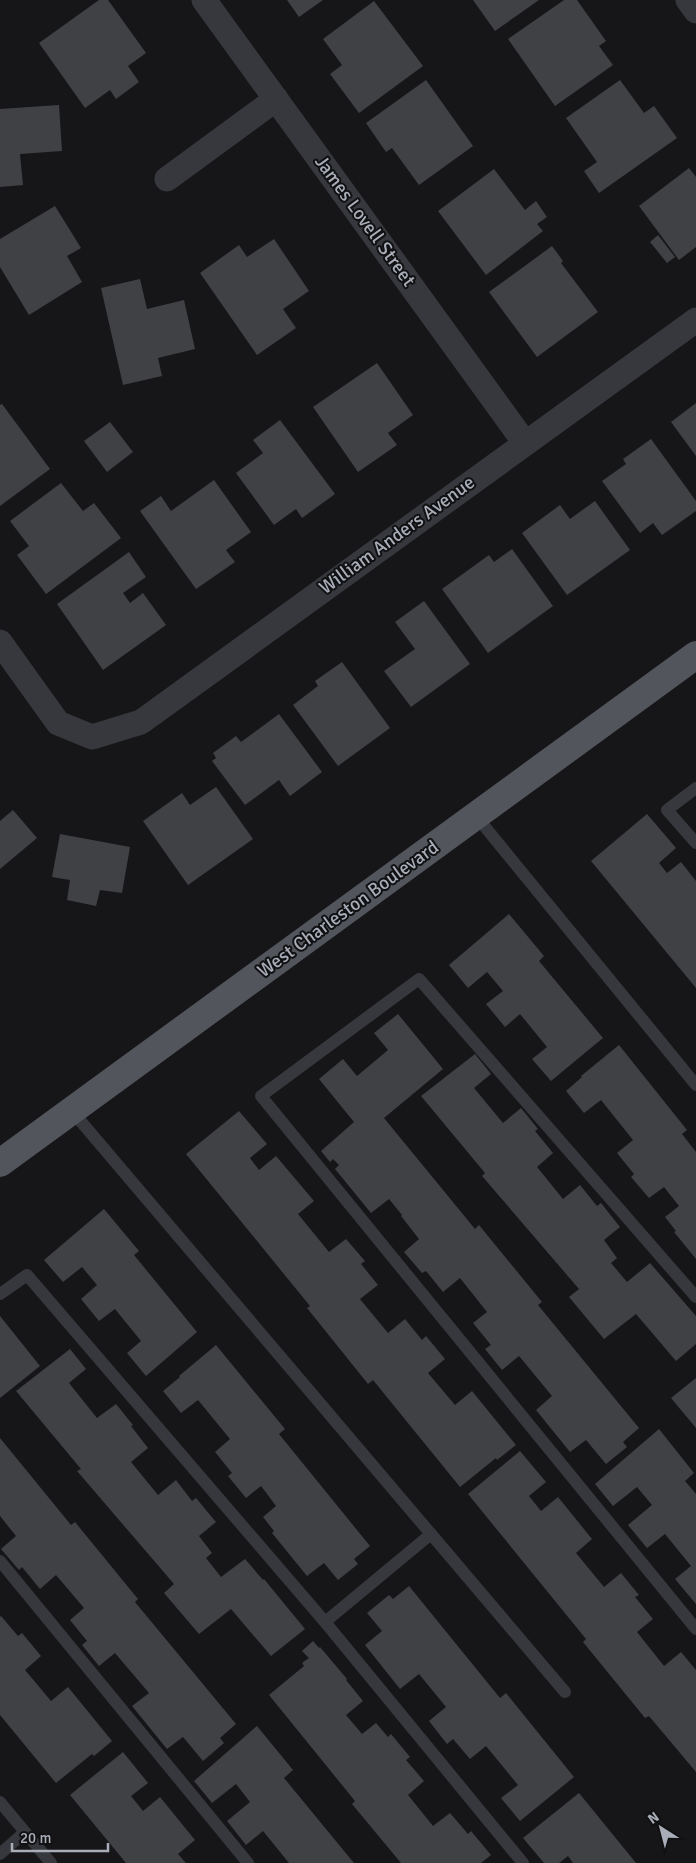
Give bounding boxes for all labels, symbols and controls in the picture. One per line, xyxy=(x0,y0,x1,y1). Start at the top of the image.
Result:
street label: James Lovell Street xyxy=(309,151,421,292)
street label: William Anders Avenue xyxy=(314,470,480,600)
street label: West Charleston Boulevard xyxy=(253,835,443,983)
north arrow xyxy=(636,1803,686,1853)
text: N xyxy=(645,1808,663,1828)
scale bar xyxy=(12,1820,109,1852)
text: 20 m xyxy=(20,1829,51,1847)

